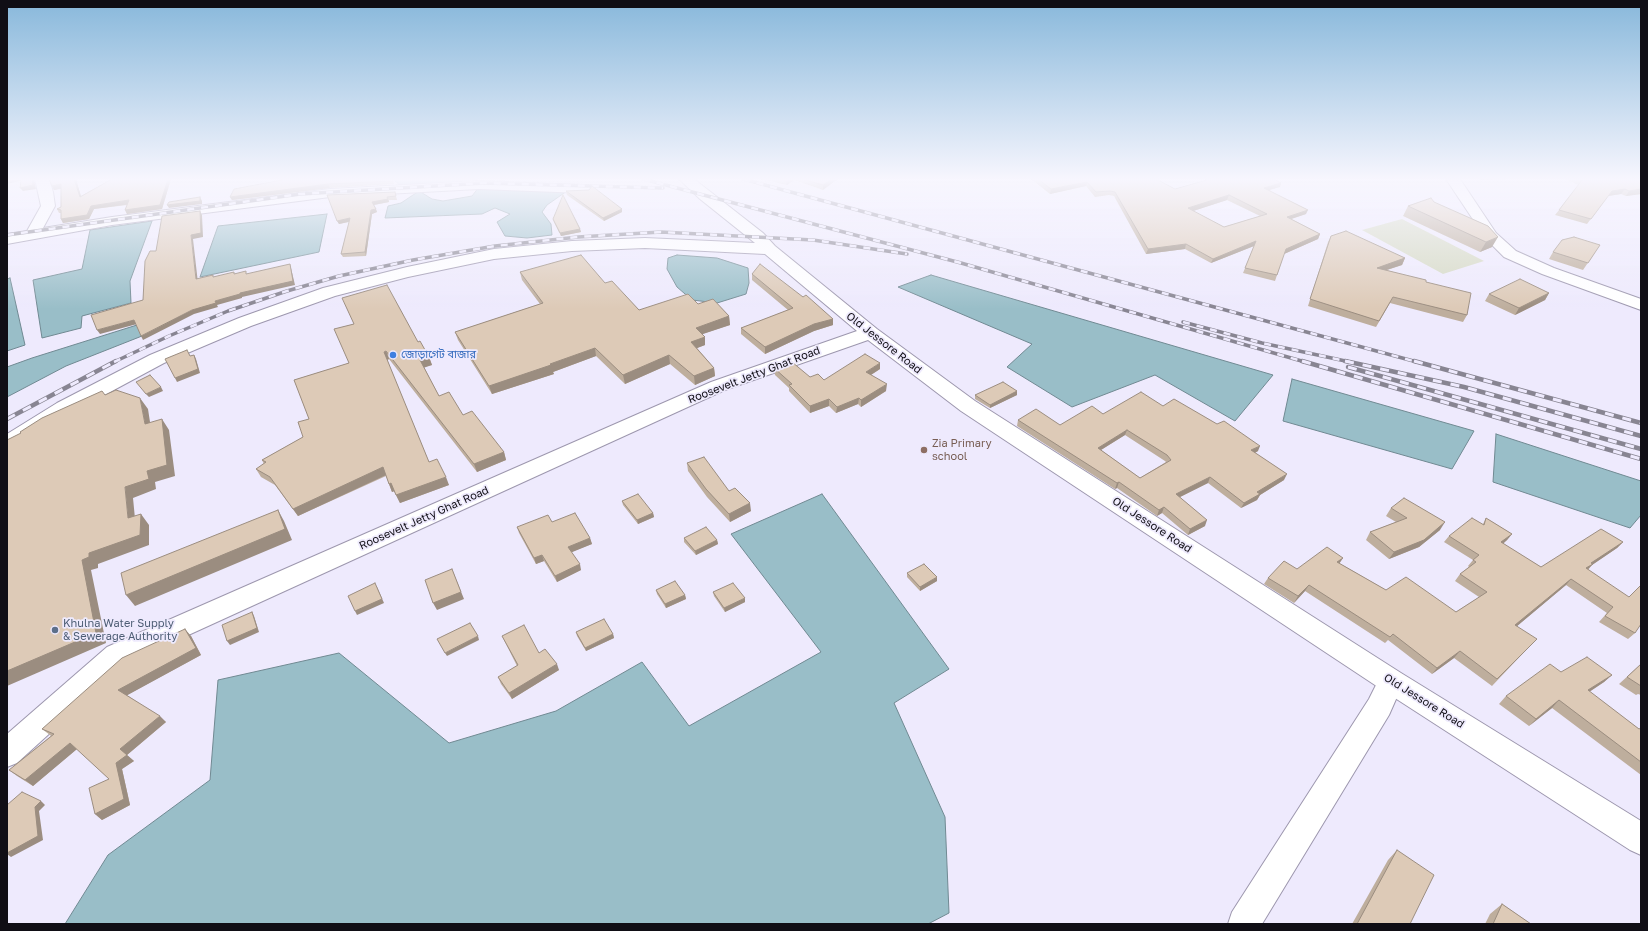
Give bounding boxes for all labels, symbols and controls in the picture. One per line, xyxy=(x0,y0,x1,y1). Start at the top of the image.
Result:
street label: Old Jessore Road xyxy=(844,309,924,377)
street label: Roosevelt Jetty Ghat Road xyxy=(686,344,822,406)
place label: জোড়াগেট বাজার xyxy=(401,348,476,362)
marker: জোড়াগেট বাজার xyxy=(388,350,398,360)
place label: Zia Primary school xyxy=(932,437,992,463)
marker: Zia Primary school xyxy=(919,445,929,455)
street label: Roosevelt Jetty Ghat Road xyxy=(357,483,491,553)
street label: Old Jessore Road xyxy=(1110,494,1194,556)
place label: Khulna Water Supply & Sewerage Authority xyxy=(63,617,177,643)
marker: Khulna Water Supply & Sewerage Authority xyxy=(50,625,60,635)
street label: Old Jessore Road xyxy=(1381,671,1467,731)

